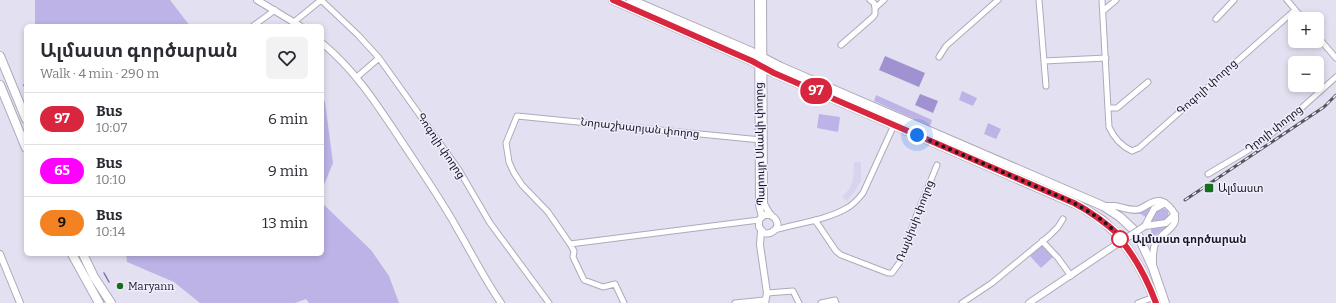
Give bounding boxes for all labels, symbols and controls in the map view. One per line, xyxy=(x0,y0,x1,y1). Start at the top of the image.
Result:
map controls xyxy=(1288,12,1324,92)
button: + xyxy=(1288,12,1324,48)
button: heart xyxy=(266,37,308,79)
text: Ալմաստ գործարան xyxy=(40,39,238,62)
street label: Գոգոլի փողոց xyxy=(1174,56,1240,118)
button: − xyxy=(1288,56,1324,92)
text: Walk · 4 min · 290 m xyxy=(40,66,159,81)
line badge: 97 xyxy=(798,78,834,104)
street label: Պարույր Սևակի փողոց xyxy=(752,82,768,206)
text: 97 xyxy=(808,82,824,99)
text: Bus xyxy=(96,102,122,120)
street label: Դրոյի փողոց xyxy=(1243,102,1305,156)
text: 97 xyxy=(54,110,70,127)
text: 6 min xyxy=(268,110,308,128)
street label: Գոգոլի փողոց xyxy=(414,111,468,181)
street label: Նորաշխարյան փողոց xyxy=(580,115,700,141)
text: 10:07 xyxy=(96,120,127,135)
your location xyxy=(907,125,927,145)
text: Bus xyxy=(96,154,122,172)
text: 65 xyxy=(54,162,70,179)
text: 9 min xyxy=(268,162,308,180)
text: 10:10 xyxy=(96,172,126,187)
street label: Ռայնիսի փողոց xyxy=(893,178,937,264)
marker: Ալմաստ xyxy=(1203,182,1215,194)
place label: Ալմաստ xyxy=(1218,182,1264,195)
text: Bus xyxy=(96,206,122,224)
text: 9 xyxy=(58,214,66,231)
text: 13 min xyxy=(262,214,308,232)
text: 10:14 xyxy=(96,224,125,239)
marker: Ալմաստ գործարան xyxy=(1111,230,1129,248)
place label: Ալմաստ գործարան xyxy=(1132,233,1247,246)
place label: Maryann xyxy=(128,280,174,293)
marker: Maryann xyxy=(115,281,125,291)

